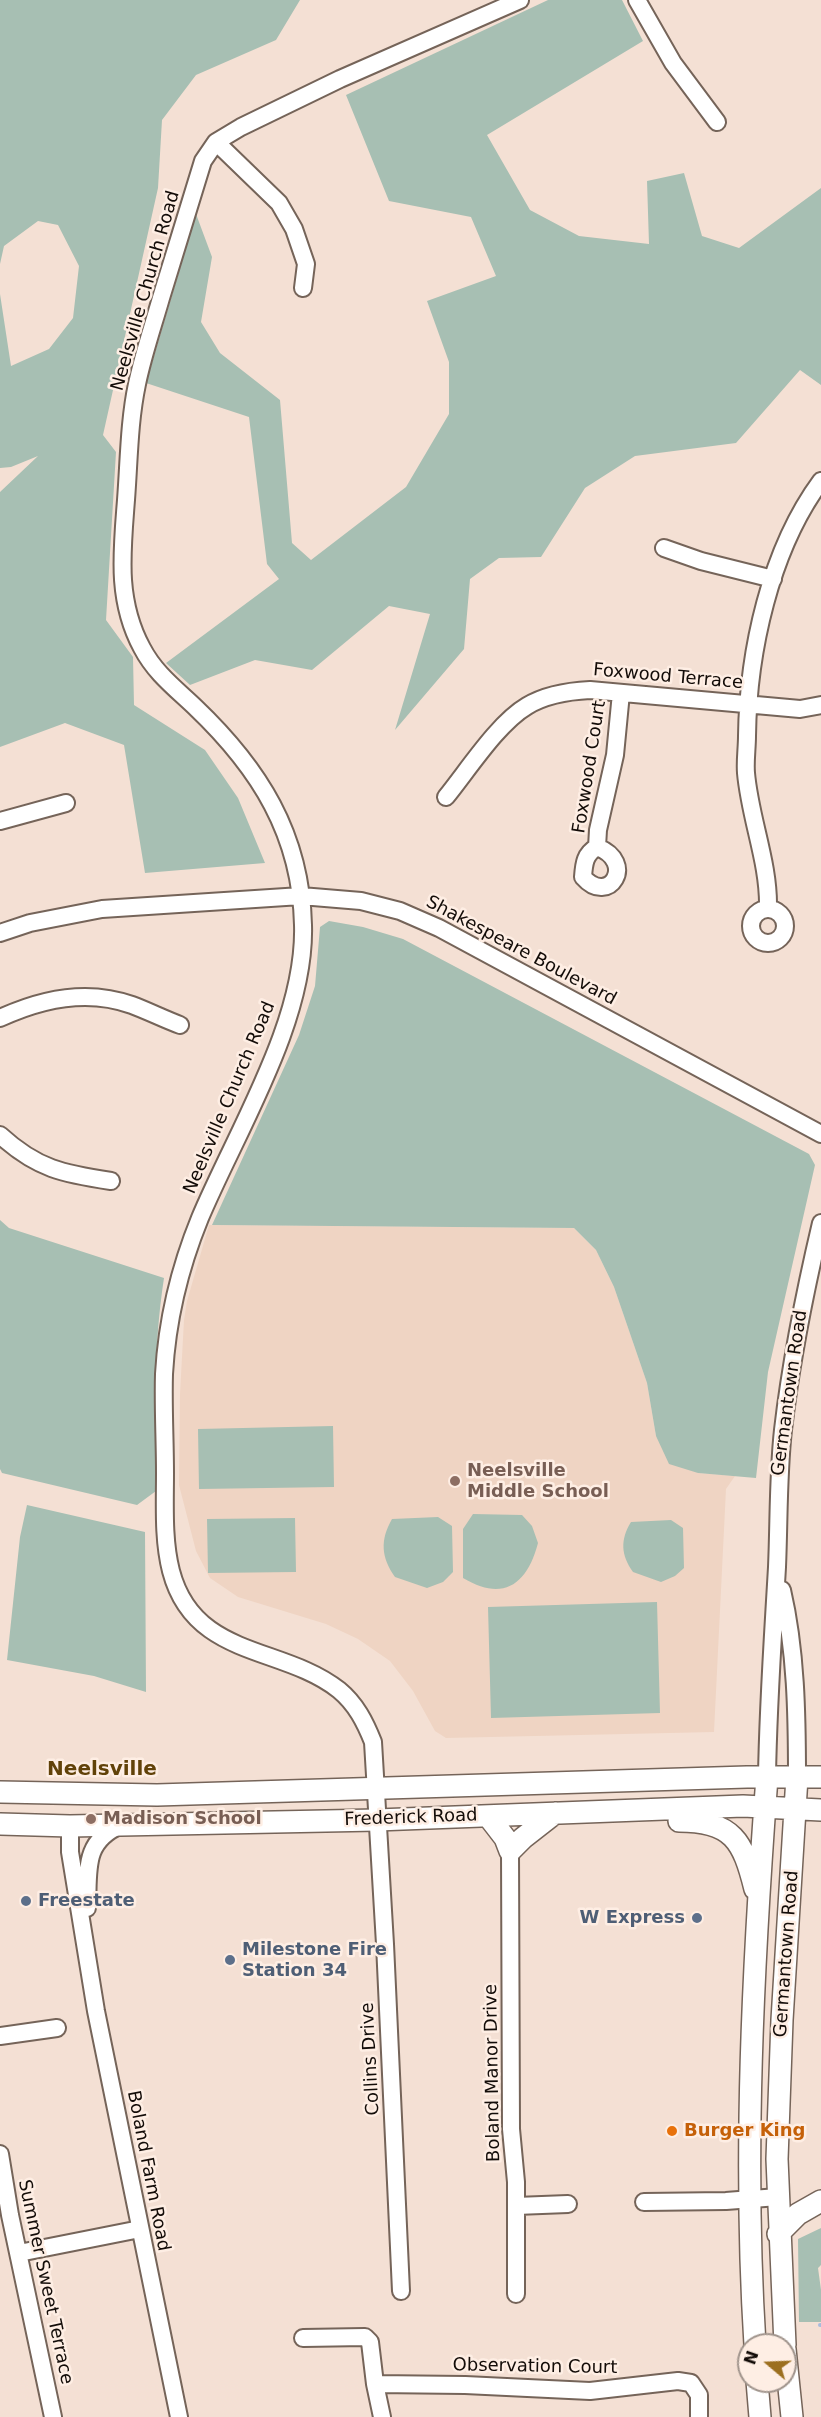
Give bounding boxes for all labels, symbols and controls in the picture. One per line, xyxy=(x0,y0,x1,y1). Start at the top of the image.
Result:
street label: Neelsville Church Road xyxy=(107,189,185,393)
street label: Foxwood Terrace xyxy=(592,660,744,694)
street label: Foxwood Court xyxy=(569,699,611,835)
street label: Shakespeare Boulevard xyxy=(422,892,620,1010)
street label: Neelsville Church Road xyxy=(180,998,280,1198)
street label: Germantown Road xyxy=(768,1309,812,1477)
place label: Neelsville Middle School xyxy=(467,1460,609,1502)
marker: Neelsville Middle School xyxy=(448,1474,462,1488)
district label: Neelsville xyxy=(47,1758,157,1782)
street label: Frederick Road xyxy=(344,1805,478,1831)
place label: Madison School xyxy=(103,1808,262,1830)
marker: Madison School xyxy=(84,1812,98,1826)
street label: Germantown Road xyxy=(770,1870,804,2038)
place label: Freestate xyxy=(38,1890,135,1912)
marker: Freestate xyxy=(19,1894,33,1908)
place label: W Express xyxy=(580,1907,685,1929)
marker: W Express xyxy=(690,1911,704,1925)
place label: Milestone Fire Station 34 xyxy=(242,1939,387,1982)
marker: Milestone Fire Station 34 xyxy=(223,1953,237,1967)
street label: Boland Manor Drive xyxy=(481,1984,505,2162)
street label: Collins Drive xyxy=(357,2002,385,2116)
street label: Boland Farm Road xyxy=(122,2089,174,2253)
place label: Burger King xyxy=(684,2120,805,2142)
marker: Burger King xyxy=(665,2124,679,2138)
street label: Summer Sweet Terrace xyxy=(13,2178,77,2386)
north arrow xyxy=(737,2333,797,2393)
text: N xyxy=(740,2348,763,2367)
street label: Observation Court xyxy=(452,2355,618,2379)

